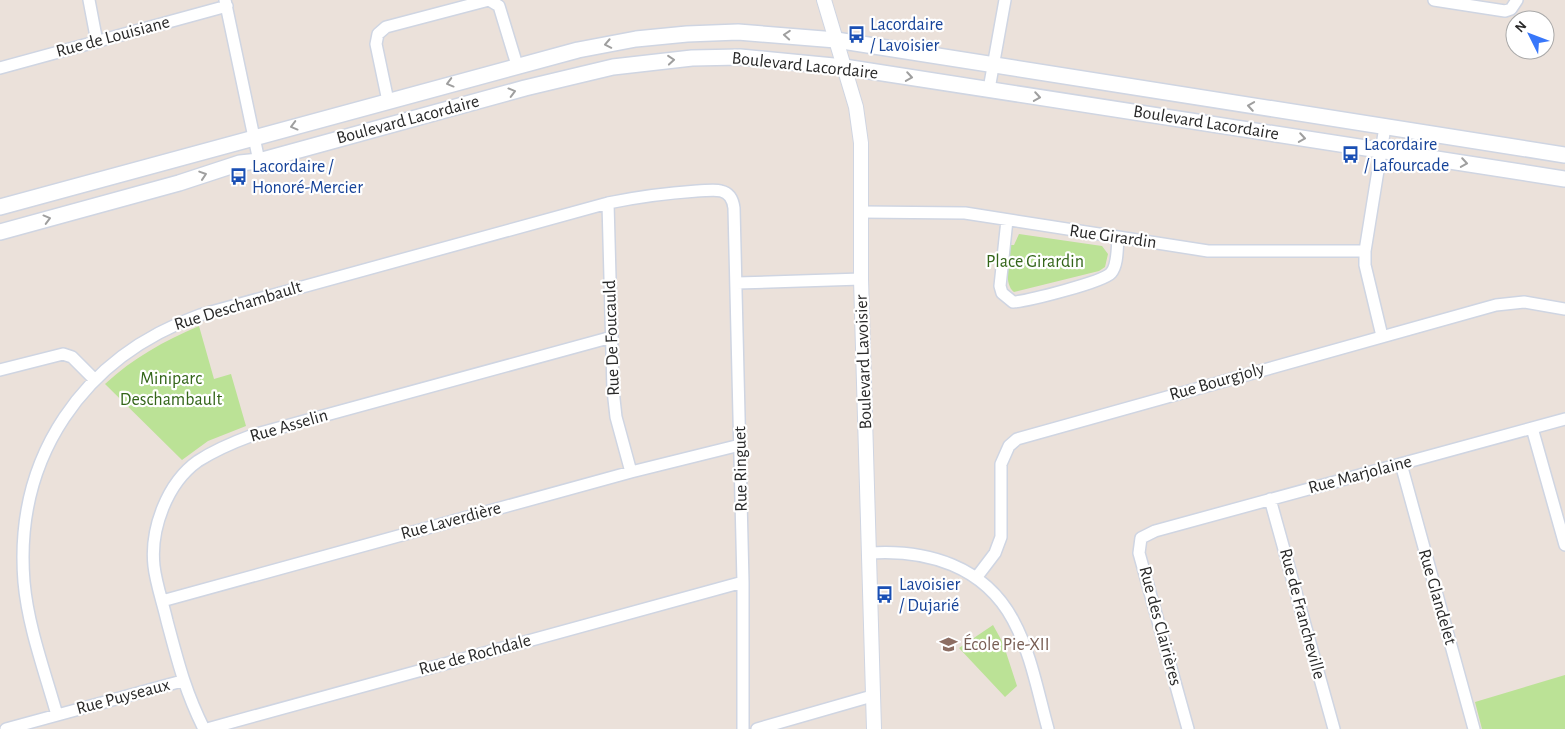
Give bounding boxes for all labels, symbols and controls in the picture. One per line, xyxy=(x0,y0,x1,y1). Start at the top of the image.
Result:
north arrow xyxy=(1505,10,1555,60)
street label: Rue de Louisiane xyxy=(54,13,172,61)
place label: Lacordaire / Lavoisier xyxy=(870,16,943,55)
text: N xyxy=(1513,19,1530,35)
bus stop icon: Lacordaire / Lavoisier xyxy=(846,25,866,45)
one-way arrow xyxy=(783,30,791,41)
one-way arrow xyxy=(604,39,612,49)
street label: Boulevard Lacordaire xyxy=(731,49,879,83)
one-way arrow xyxy=(667,55,675,66)
one-way arrow xyxy=(906,71,914,82)
one-way arrow xyxy=(447,78,455,88)
one-way arrow xyxy=(508,87,516,97)
one-way arrow xyxy=(1034,91,1042,102)
street label: Boulevard Lacordaire xyxy=(335,92,481,148)
one-way arrow xyxy=(1246,101,1254,112)
street label: Boulevard Lacordaire xyxy=(1132,103,1280,143)
one-way arrow xyxy=(289,120,298,131)
one-way arrow xyxy=(1298,132,1306,143)
place label: Lacordaire / Lafourcade xyxy=(1364,136,1449,175)
bus stop icon: Lacordaire / Lafourcade xyxy=(1340,145,1360,165)
one-way arrow xyxy=(1460,157,1468,168)
place label: Lacordaire / Honoré-Mercier xyxy=(252,158,363,197)
bus stop icon: Lacordaire / Honoré-Mercier xyxy=(228,167,248,187)
one-way arrow xyxy=(199,171,207,181)
one-way arrow xyxy=(42,215,51,225)
street label: Rue Girardin xyxy=(1068,222,1158,252)
park label: Place Girardin xyxy=(986,253,1084,271)
street label: Rue Deschambault xyxy=(172,278,304,334)
street label: Rue De Foucauld xyxy=(601,280,623,396)
street label: Boulevard Lavoisier xyxy=(853,294,875,430)
street label: Rue Bourgjoly xyxy=(1167,360,1267,404)
park label: Miniparc Deschambault xyxy=(120,370,222,409)
street label: Rue Asselin xyxy=(248,406,330,446)
street label: Rue Ringuet xyxy=(731,426,751,512)
street label: Rue Marjolaine xyxy=(1306,453,1414,497)
street label: Rue Laverdière xyxy=(399,499,503,543)
street label: Rue de Francheville xyxy=(1276,547,1328,681)
street label: Rue Glandelet xyxy=(1415,547,1459,647)
street label: Rue des Clairières xyxy=(1135,564,1185,688)
place label: Lavoisier / Dujarié xyxy=(899,576,960,615)
bus stop icon: Lavoisier / Dujarié xyxy=(875,585,895,605)
street label: Rue de Rochdale xyxy=(417,631,533,679)
place label: École Pie-XII xyxy=(963,633,1050,654)
school or university icon: École Pie-XII xyxy=(939,635,959,655)
street label: Rue Puyseaux xyxy=(74,676,172,718)

